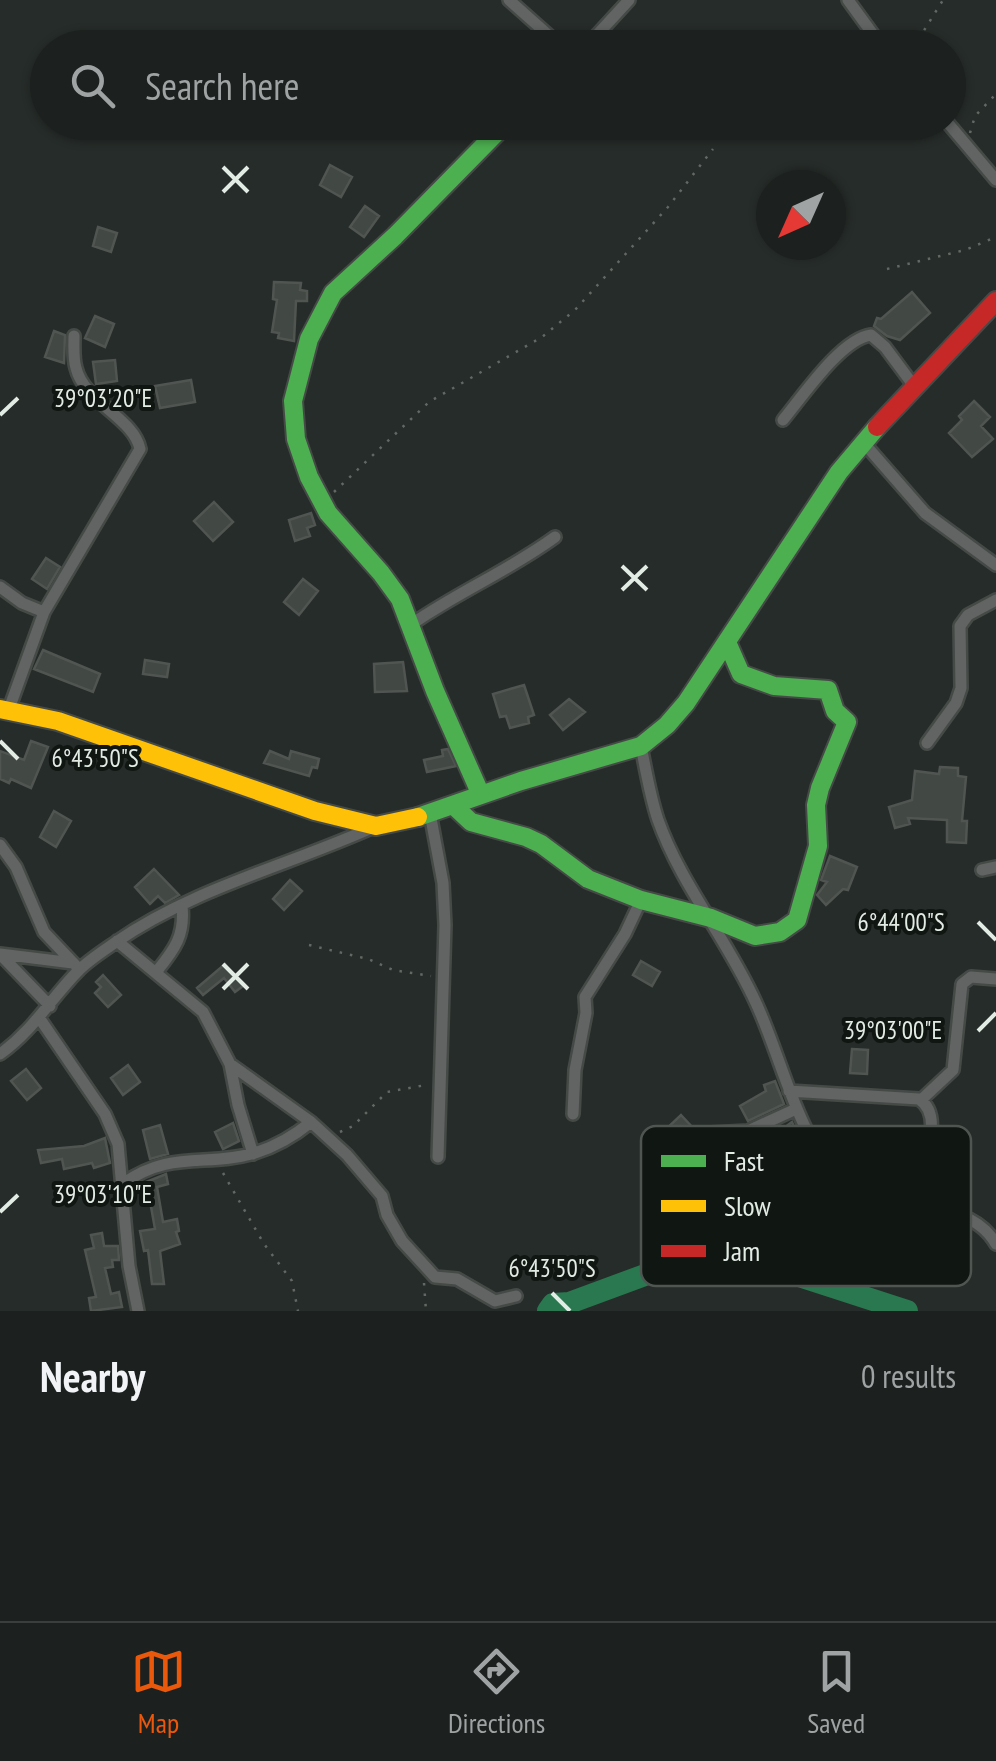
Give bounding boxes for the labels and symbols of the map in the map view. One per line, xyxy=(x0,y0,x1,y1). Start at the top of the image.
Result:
north arrow xyxy=(756,170,846,260)
text: 39°03'20"E xyxy=(54,382,152,414)
text: 6°43'50"S xyxy=(51,742,139,774)
text: 6°44'00"S xyxy=(857,906,945,938)
text: 39°03'00"E xyxy=(844,1014,942,1046)
legend xyxy=(641,1126,971,1286)
text: Fast xyxy=(724,1142,764,1179)
text: 39°03'10"E xyxy=(54,1178,152,1210)
text: Slow xyxy=(724,1187,771,1224)
text: Jam xyxy=(723,1232,760,1269)
text: 6°43'50"S xyxy=(508,1252,596,1284)

